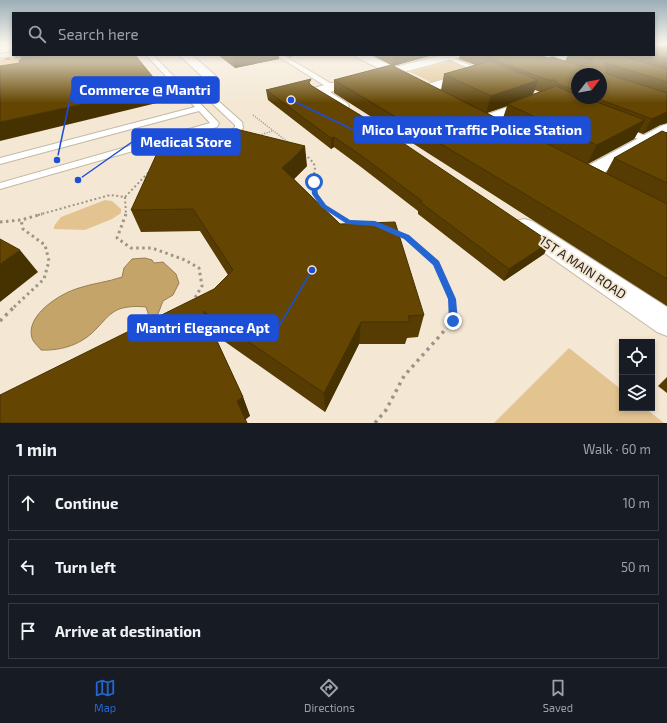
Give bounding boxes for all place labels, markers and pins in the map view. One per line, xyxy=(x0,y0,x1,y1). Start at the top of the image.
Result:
callout: Commerce @ Mantri xyxy=(72,77,219,103)
callout: Mico Layout Traffic Police Station xyxy=(354,117,590,143)
callout: Medical Store xyxy=(132,129,240,155)
callout: Mantri Elegance Apt xyxy=(128,315,278,341)

